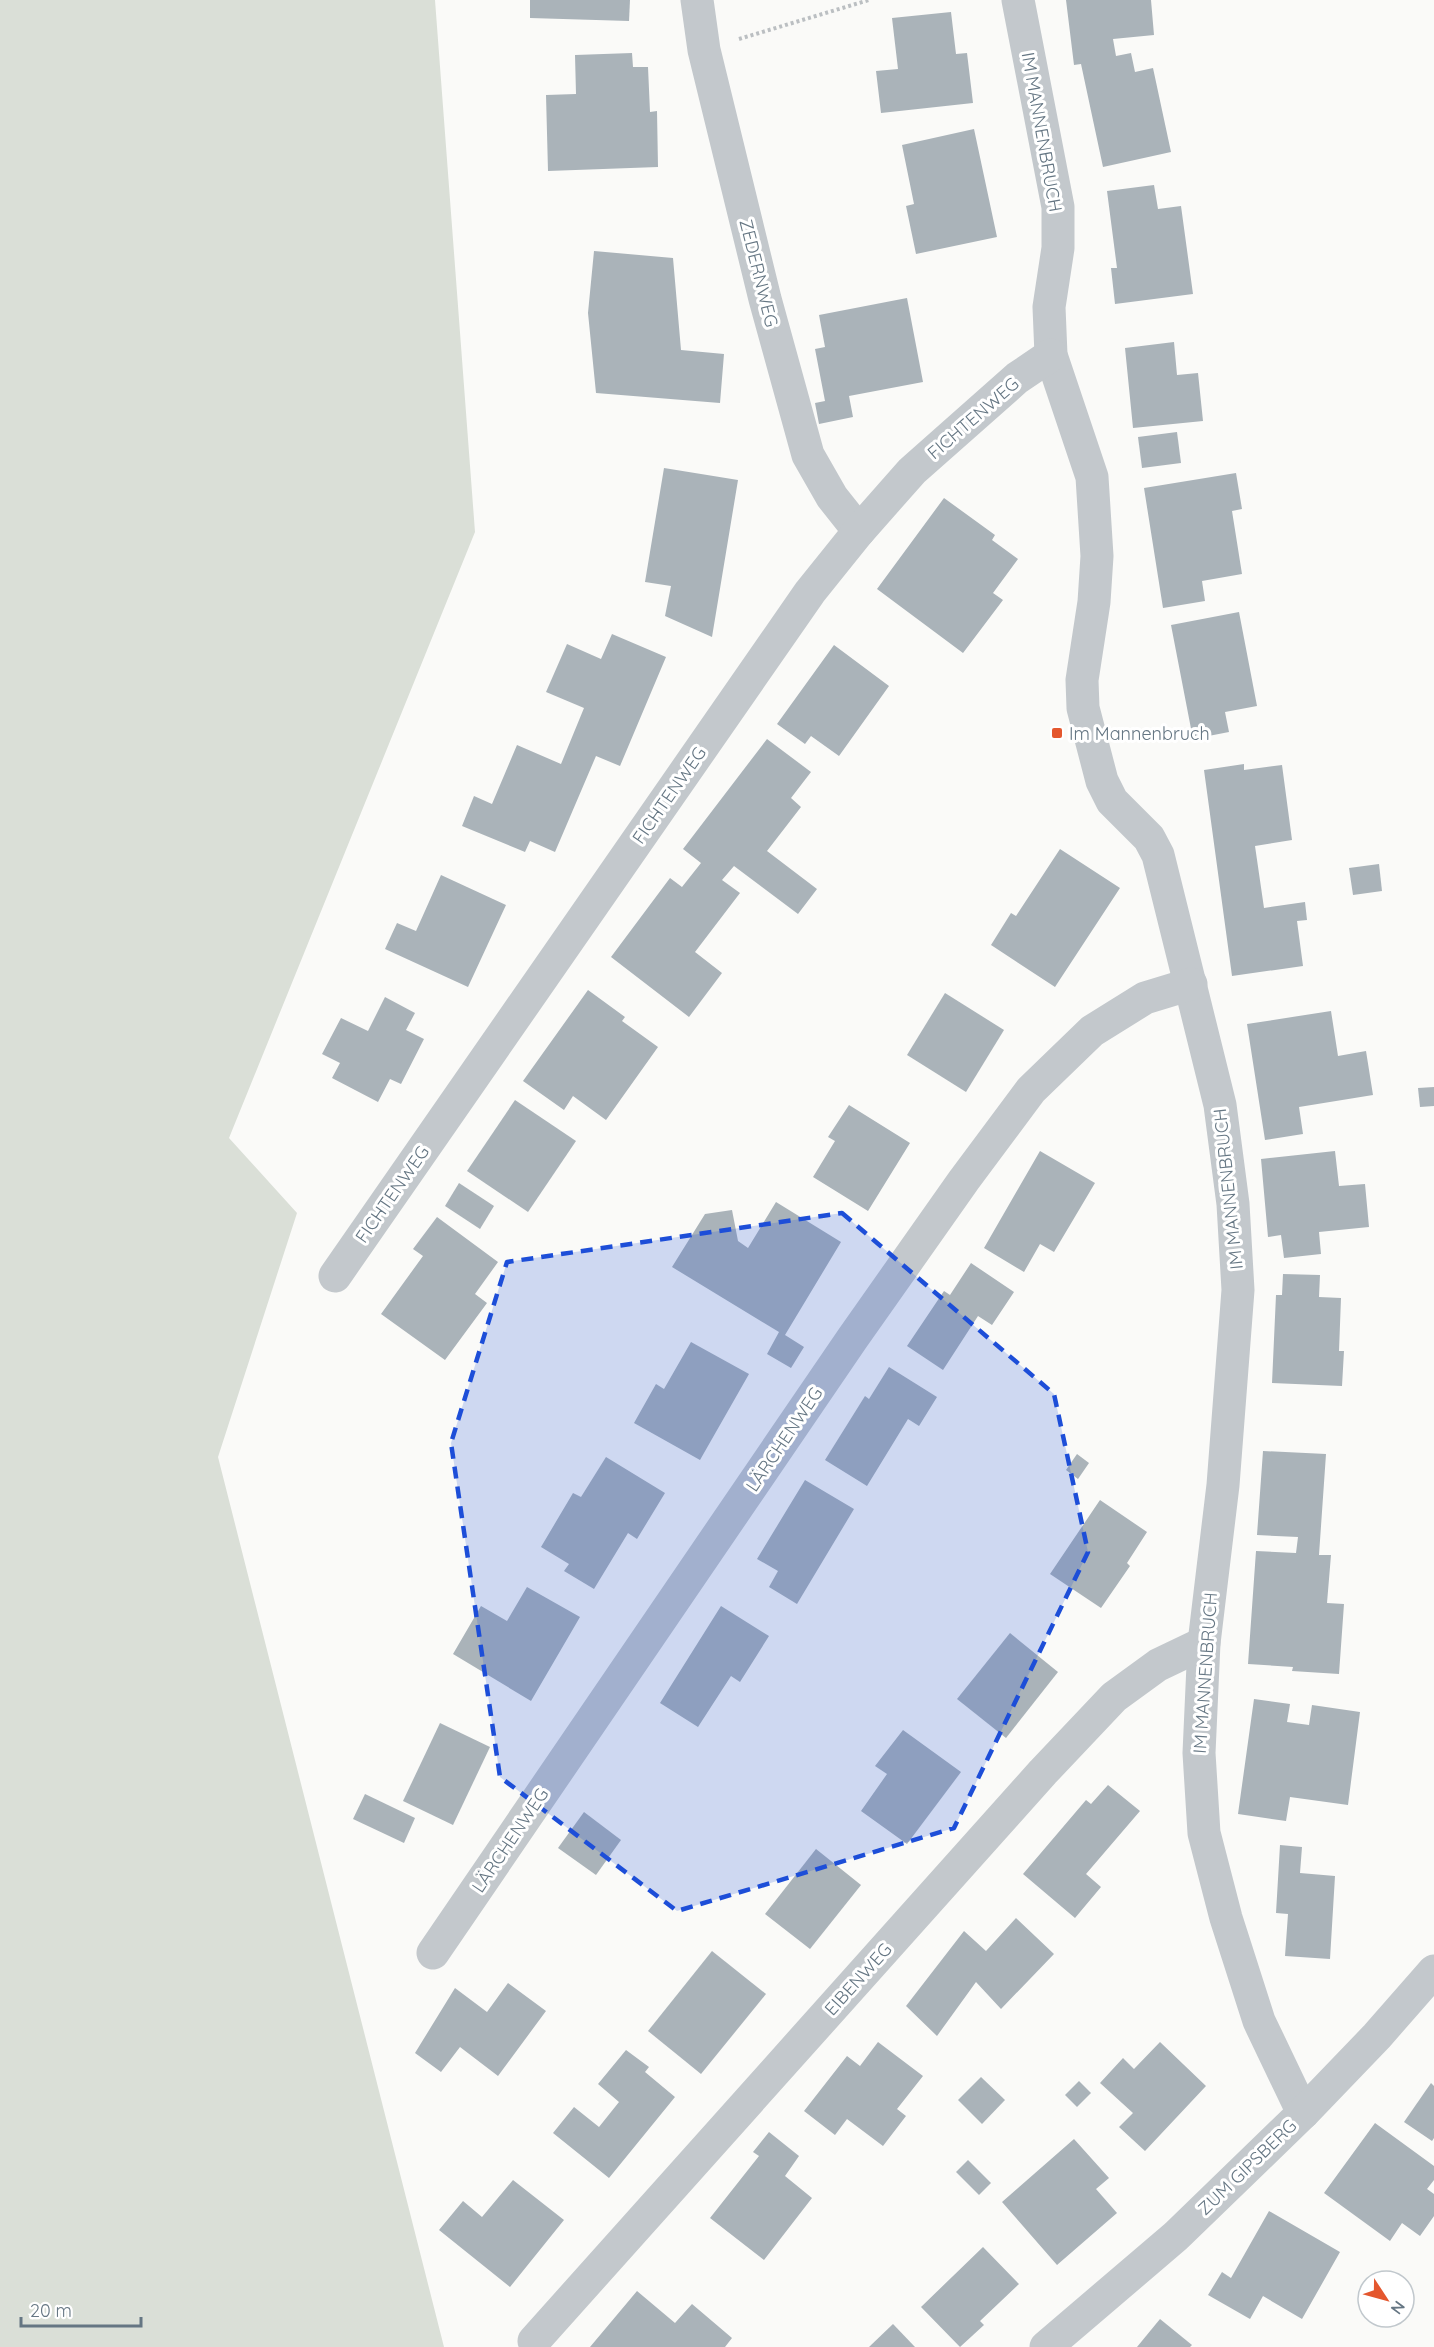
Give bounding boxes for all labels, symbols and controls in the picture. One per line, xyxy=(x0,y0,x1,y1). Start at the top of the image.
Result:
street label: IM MANNENBRUCH xyxy=(1017,50,1067,214)
street label: ZEDERNWEG xyxy=(735,217,783,329)
street label: FICHTENWEG xyxy=(923,372,1023,464)
place label: Im Mannenbruch xyxy=(1069,722,1210,745)
marker: Im Mannenbruch xyxy=(1050,726,1064,740)
street label: FICHTENWEG xyxy=(627,742,711,848)
street label: IM MANNENBRUCH xyxy=(1208,1107,1248,1271)
street label: FICHTENWEG xyxy=(350,1141,434,1247)
street label: LÄRCHENWEG xyxy=(741,1382,827,1496)
street label: IM MANNENBRUCH xyxy=(1188,1592,1222,1754)
street label: LÄRCHENWEG xyxy=(467,1783,553,1897)
street label: EIBENWEG xyxy=(819,1938,897,2020)
street label: ZUM GIPSBERG xyxy=(1193,2114,1301,2220)
north arrow xyxy=(1356,2269,1416,2329)
scale bar xyxy=(21,2290,141,2328)
text: N xyxy=(1387,2297,1410,2318)
text: 20 m xyxy=(30,2299,72,2322)

